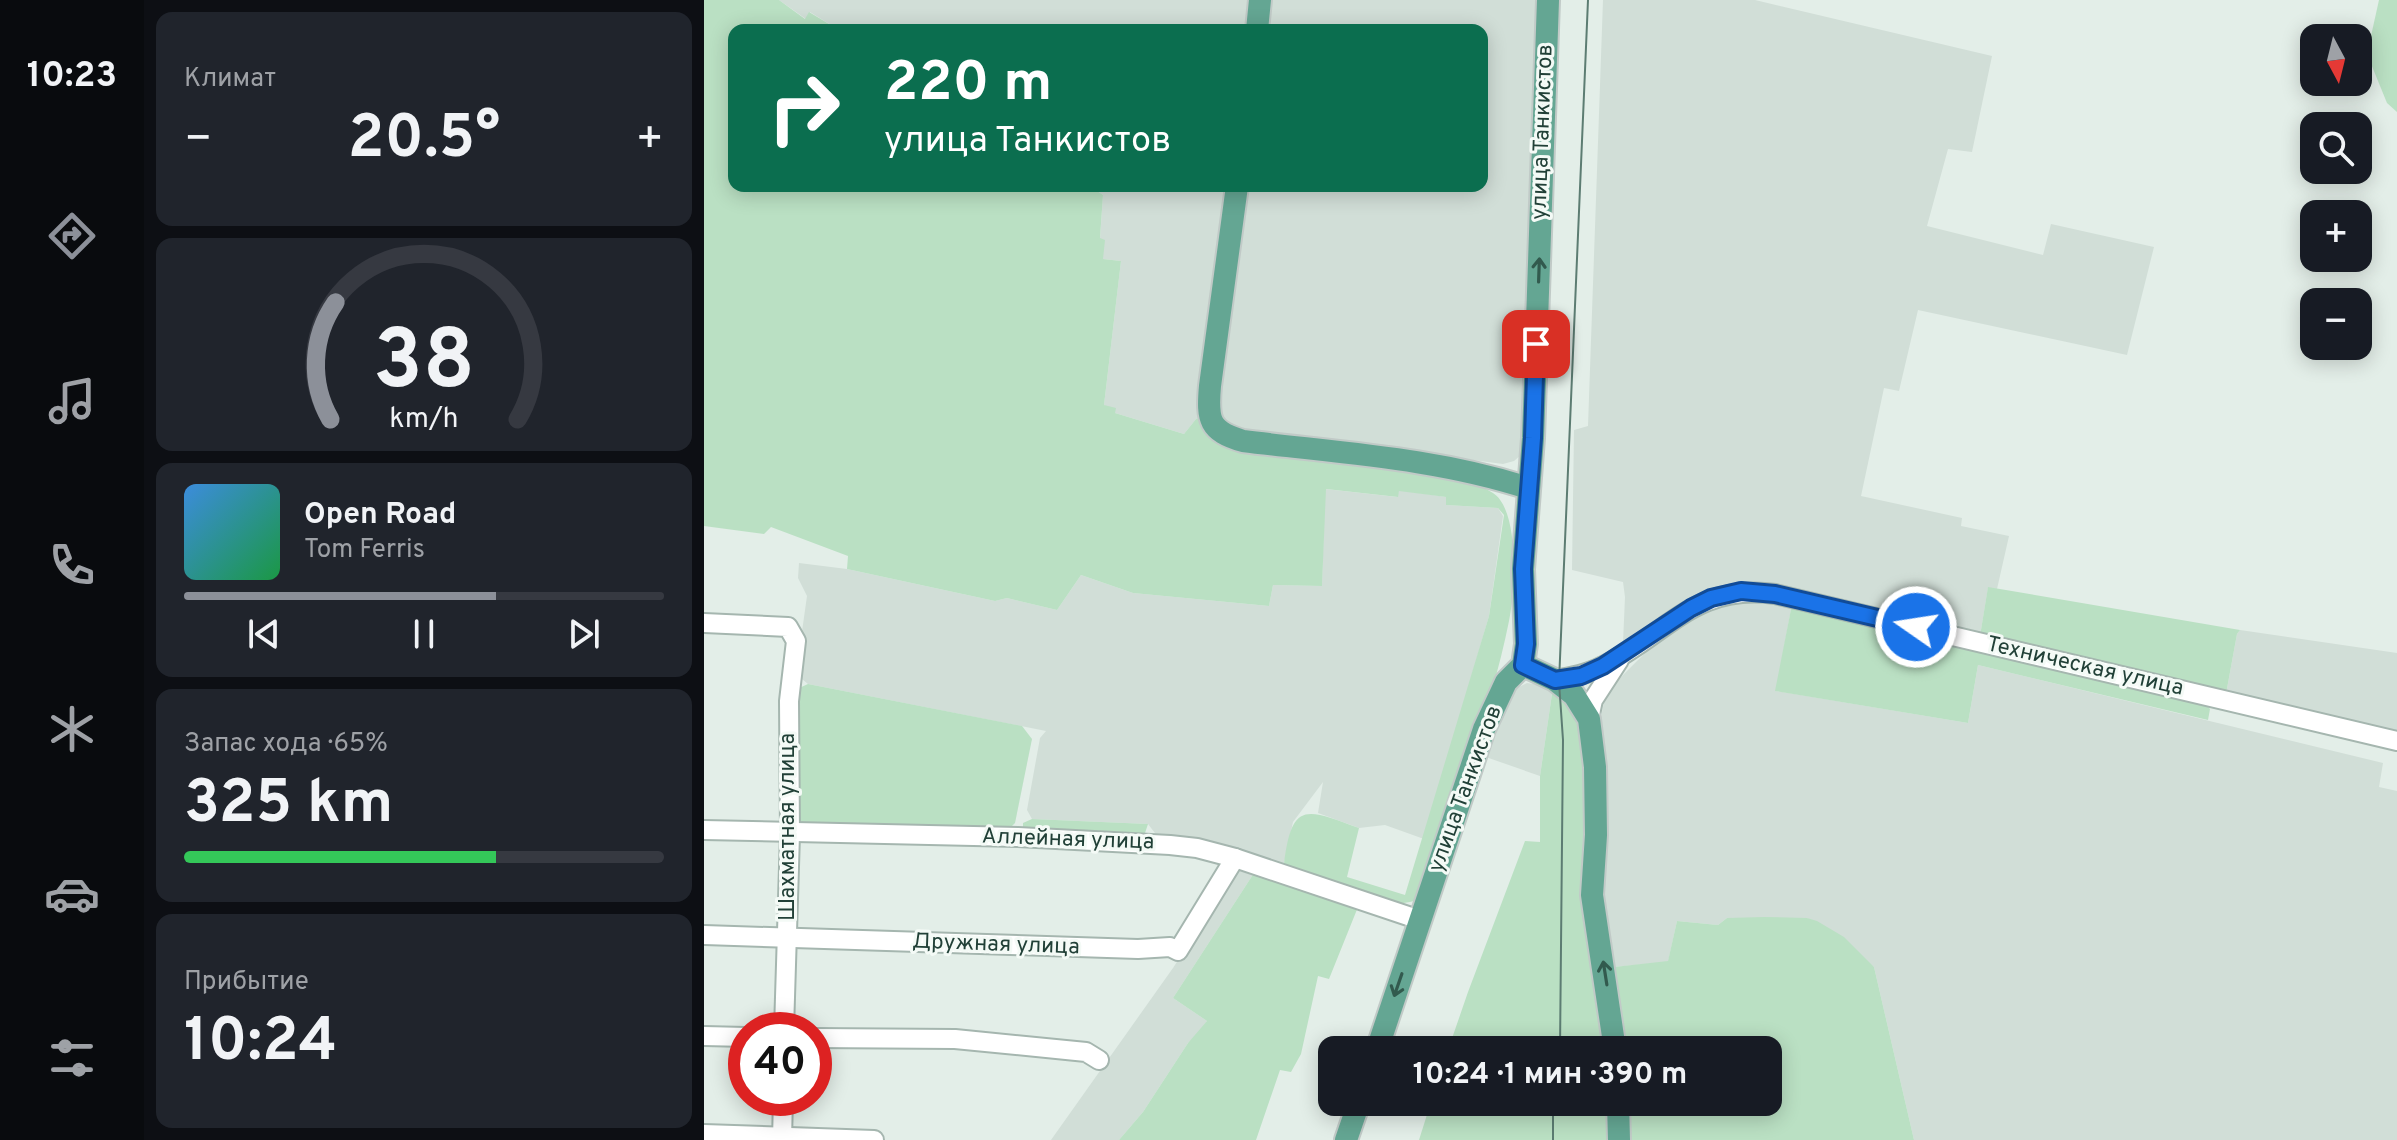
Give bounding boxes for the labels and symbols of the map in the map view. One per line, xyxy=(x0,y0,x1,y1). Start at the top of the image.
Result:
north arrow xyxy=(2300,24,2372,96)
street label: улица Танкистов xyxy=(1526,44,1560,220)
one-way arrow xyxy=(1531,257,1546,284)
pin xyxy=(1502,310,1570,378)
position arrow xyxy=(1874,585,1958,669)
street label: Техническая улица xyxy=(1984,631,2186,703)
street label: улица Танкистов xyxy=(1423,702,1509,876)
street label: Шахматная улица xyxy=(775,733,802,921)
street label: Аллейная улица xyxy=(981,823,1155,857)
street label: Дружная улица xyxy=(912,929,1080,961)
one-way arrow xyxy=(1596,961,1611,986)
one-way arrow xyxy=(1390,972,1405,997)
speed limit sign: 40 xyxy=(728,1012,832,1116)

